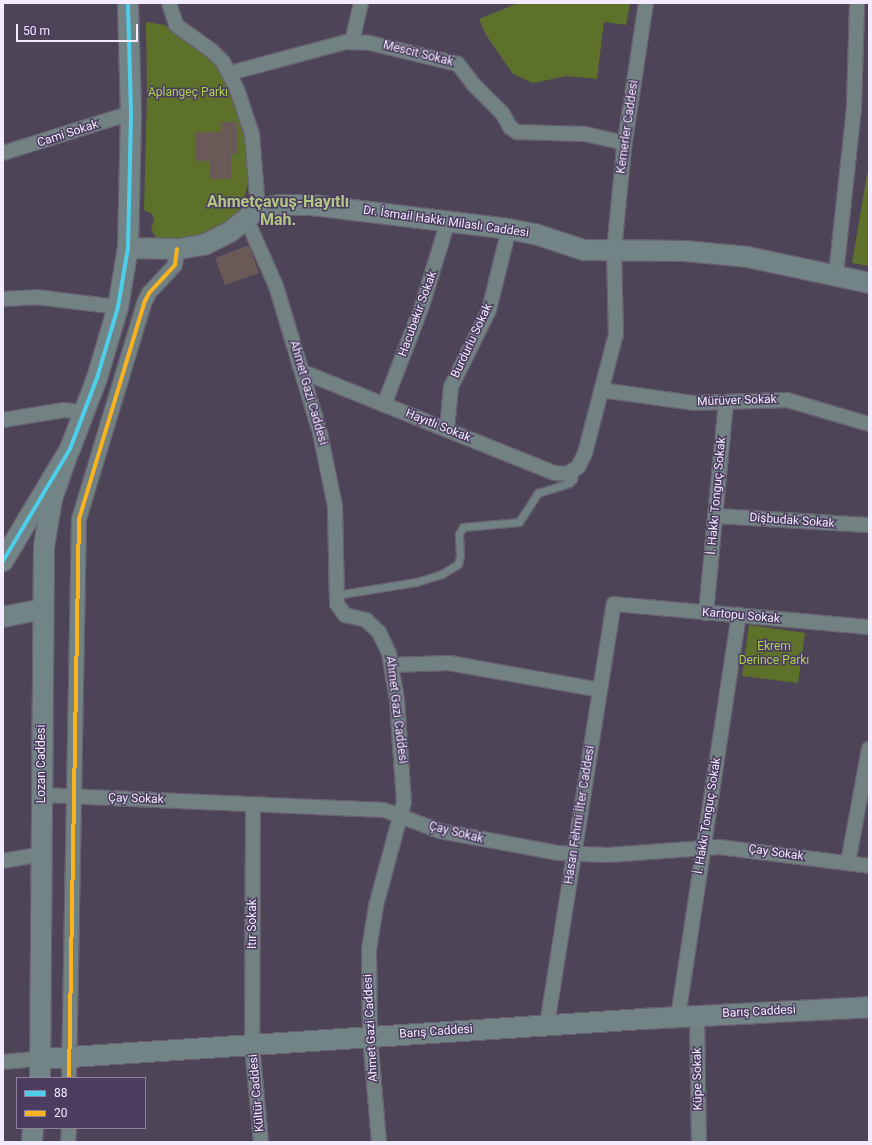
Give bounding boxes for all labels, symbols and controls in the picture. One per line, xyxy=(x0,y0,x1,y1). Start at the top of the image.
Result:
scale bar xyxy=(18,16,140,42)
text: 50 m xyxy=(23,24,50,38)
street label: Mescit Sokak xyxy=(381,38,455,70)
street label: Kemerler Caddesi xyxy=(614,79,642,175)
park label: Aplangeç Parkı xyxy=(148,86,228,100)
street label: Cami Sokak xyxy=(36,117,100,151)
district label: Ahmetçavuş-Hayıtlı Mah. xyxy=(207,192,349,230)
street label: Dr. İsmail Hakkı Milaslı Caddesi xyxy=(362,203,530,241)
street label: Hacubekir Sokak xyxy=(396,269,440,359)
street label: Burdurlu Sokak xyxy=(448,301,496,381)
street label: Ahmet Gazi Caddesi xyxy=(286,339,330,447)
street label: Mürüver Sokak xyxy=(697,392,777,410)
street label: Hayıtlı Sokak xyxy=(403,406,473,446)
street label: İ. Hakkı Tonguç Sokak xyxy=(705,437,729,555)
street label: Dişbudak Sokak xyxy=(749,511,835,531)
street label: Kartopu Sokak xyxy=(701,605,781,627)
park label: Ekrem Derince Parkı xyxy=(739,640,809,668)
street label: Ahmet Gazi Caddesi xyxy=(382,655,410,765)
street label: Lozan Caddesi xyxy=(35,725,49,803)
street label: Hasan Fehmi İlter Caddesi xyxy=(562,745,598,885)
street label: İ. Hakkı Tonguç Sokak xyxy=(692,757,724,875)
street label: Çay Sokak xyxy=(108,791,164,807)
street label: Çay Sokak xyxy=(427,819,485,847)
street label: Çay Sokak xyxy=(747,842,805,864)
street label: Itır Sokak xyxy=(246,899,260,949)
street label: Ahmet Gazi Caddesi xyxy=(361,974,381,1082)
street label: Barış Caddesi xyxy=(722,1003,796,1021)
street label: Barış Caddesi xyxy=(399,1022,473,1042)
street label: Küpe Sokak xyxy=(690,1048,706,1110)
street label: Kültür Caddesi xyxy=(246,1054,268,1132)
legend xyxy=(16,1077,146,1129)
text: 88 xyxy=(54,1086,68,1100)
text: 20 xyxy=(54,1106,68,1120)

